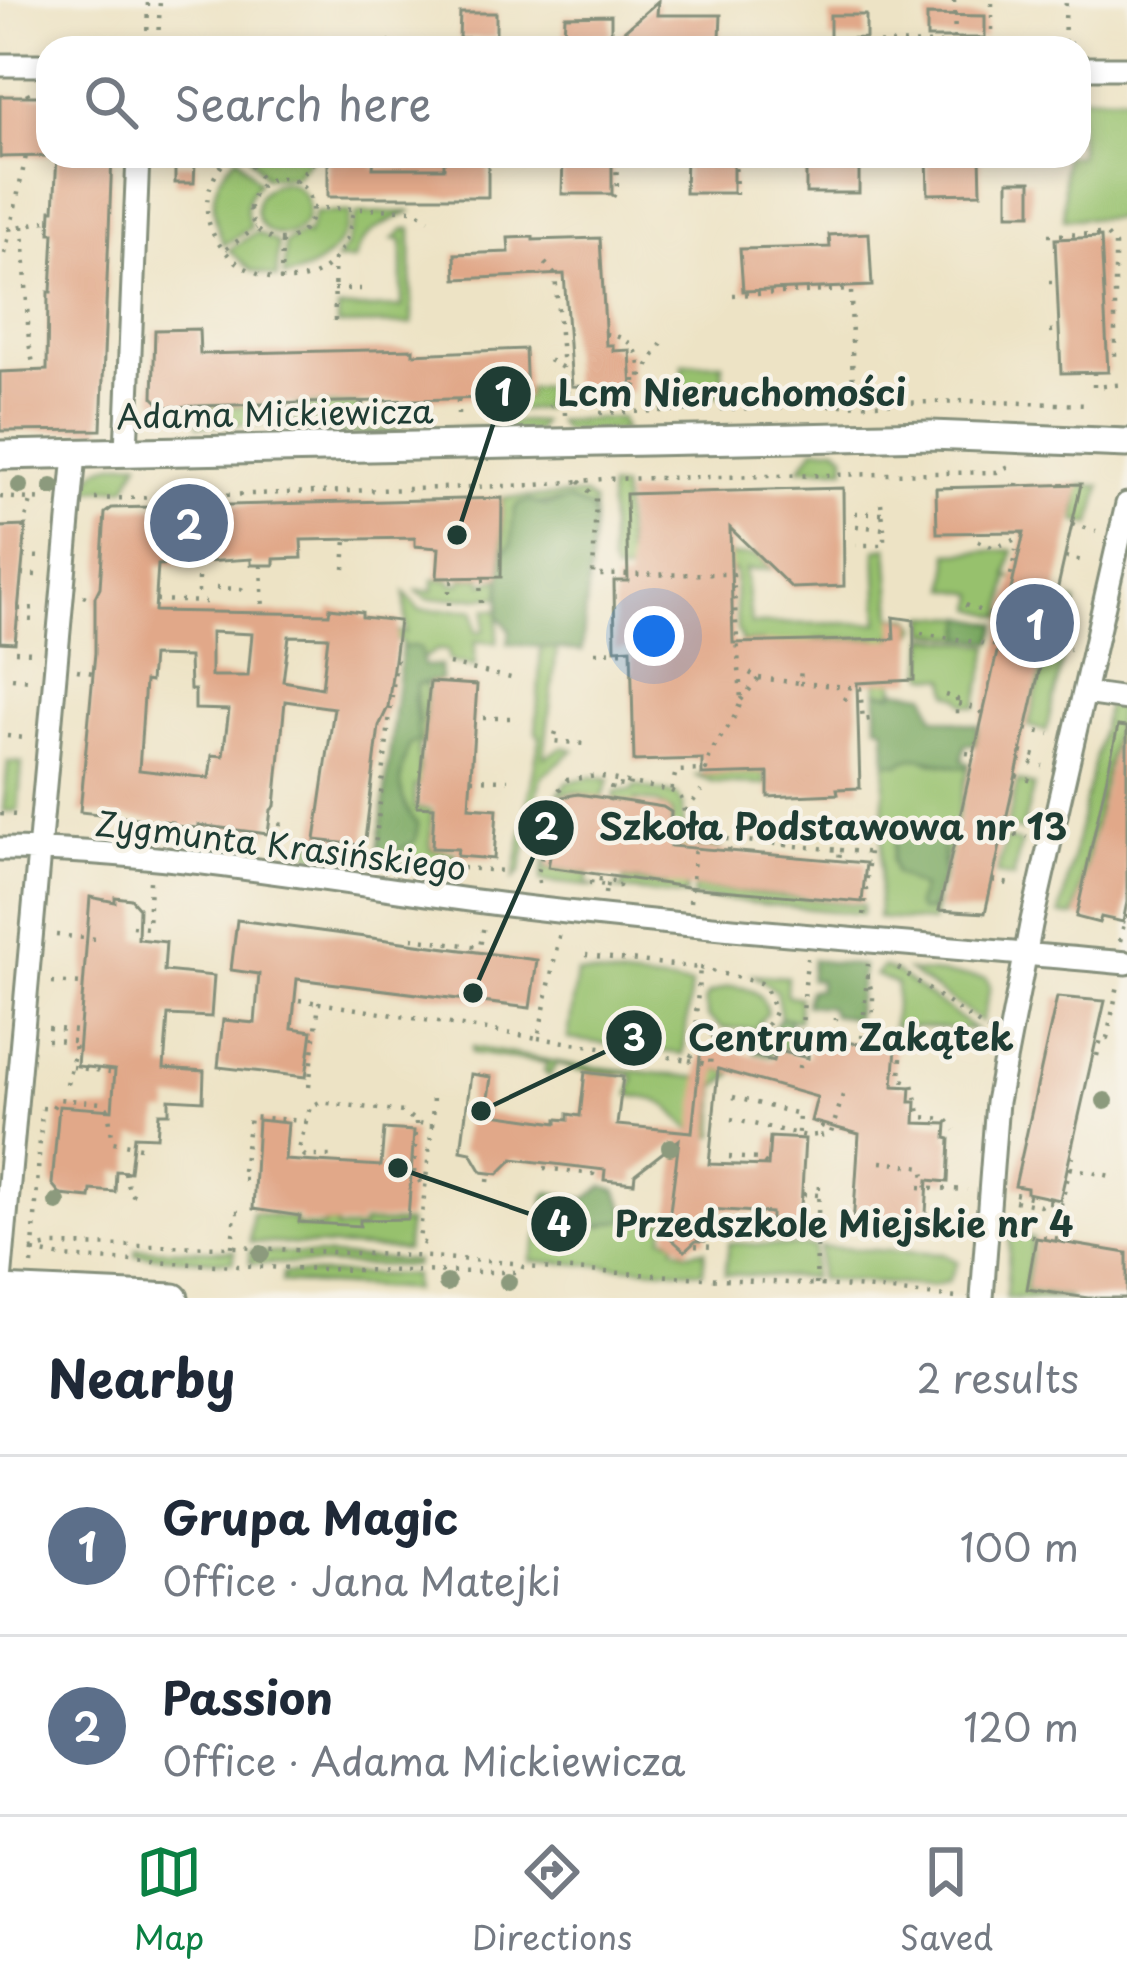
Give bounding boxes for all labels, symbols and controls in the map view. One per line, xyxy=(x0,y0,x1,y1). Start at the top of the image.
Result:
search box xyxy=(36,36,1091,168)
text: Search here xyxy=(174,68,431,136)
icon: search xyxy=(78,69,144,135)
callout: Lcm Nieruchomości xyxy=(473,358,932,430)
text: 1 xyxy=(494,364,512,418)
text: Lcm Nieruchomości xyxy=(558,364,906,418)
street label: Adama Mickiewicza xyxy=(116,384,434,440)
pin: 2 xyxy=(150,478,228,568)
pin: 1 xyxy=(996,578,1074,668)
your location xyxy=(624,606,684,666)
callout: Szkoła Podstawowa nr 13 xyxy=(516,792,1091,864)
street label: Zygmunta Krasińskiego xyxy=(93,796,469,892)
text: 2 xyxy=(533,798,559,852)
text: Szkoła Podstawowa nr 13 xyxy=(599,798,1067,852)
callout: Centrum Zakątek xyxy=(604,1002,1038,1074)
text: 3 xyxy=(622,1009,646,1063)
text: Centrum Zakątek xyxy=(688,1009,1014,1063)
callout: Przedszkole Miejskie nr 4 xyxy=(529,1188,1099,1260)
text: 4 xyxy=(547,1195,571,1249)
text: Przedszkole Miejskie nr 4 xyxy=(614,1195,1074,1249)
text: Nearby xyxy=(48,1338,235,1415)
text: 2 results xyxy=(917,1347,1079,1406)
text: Grupa Magic xyxy=(162,1482,458,1550)
text: 1 xyxy=(78,1516,96,1575)
text: 100 m xyxy=(960,1516,1079,1575)
text: Office · Jana Matejki xyxy=(162,1550,561,1609)
text: Passion xyxy=(162,1662,333,1730)
text: 2 xyxy=(73,1696,101,1755)
text: 120 m xyxy=(963,1696,1079,1755)
text: Office · Adama Mickiewicza xyxy=(162,1730,685,1789)
tab: Map xyxy=(134,1839,204,1961)
tab: Directions xyxy=(472,1839,632,1961)
tab: Saved xyxy=(900,1839,993,1961)

